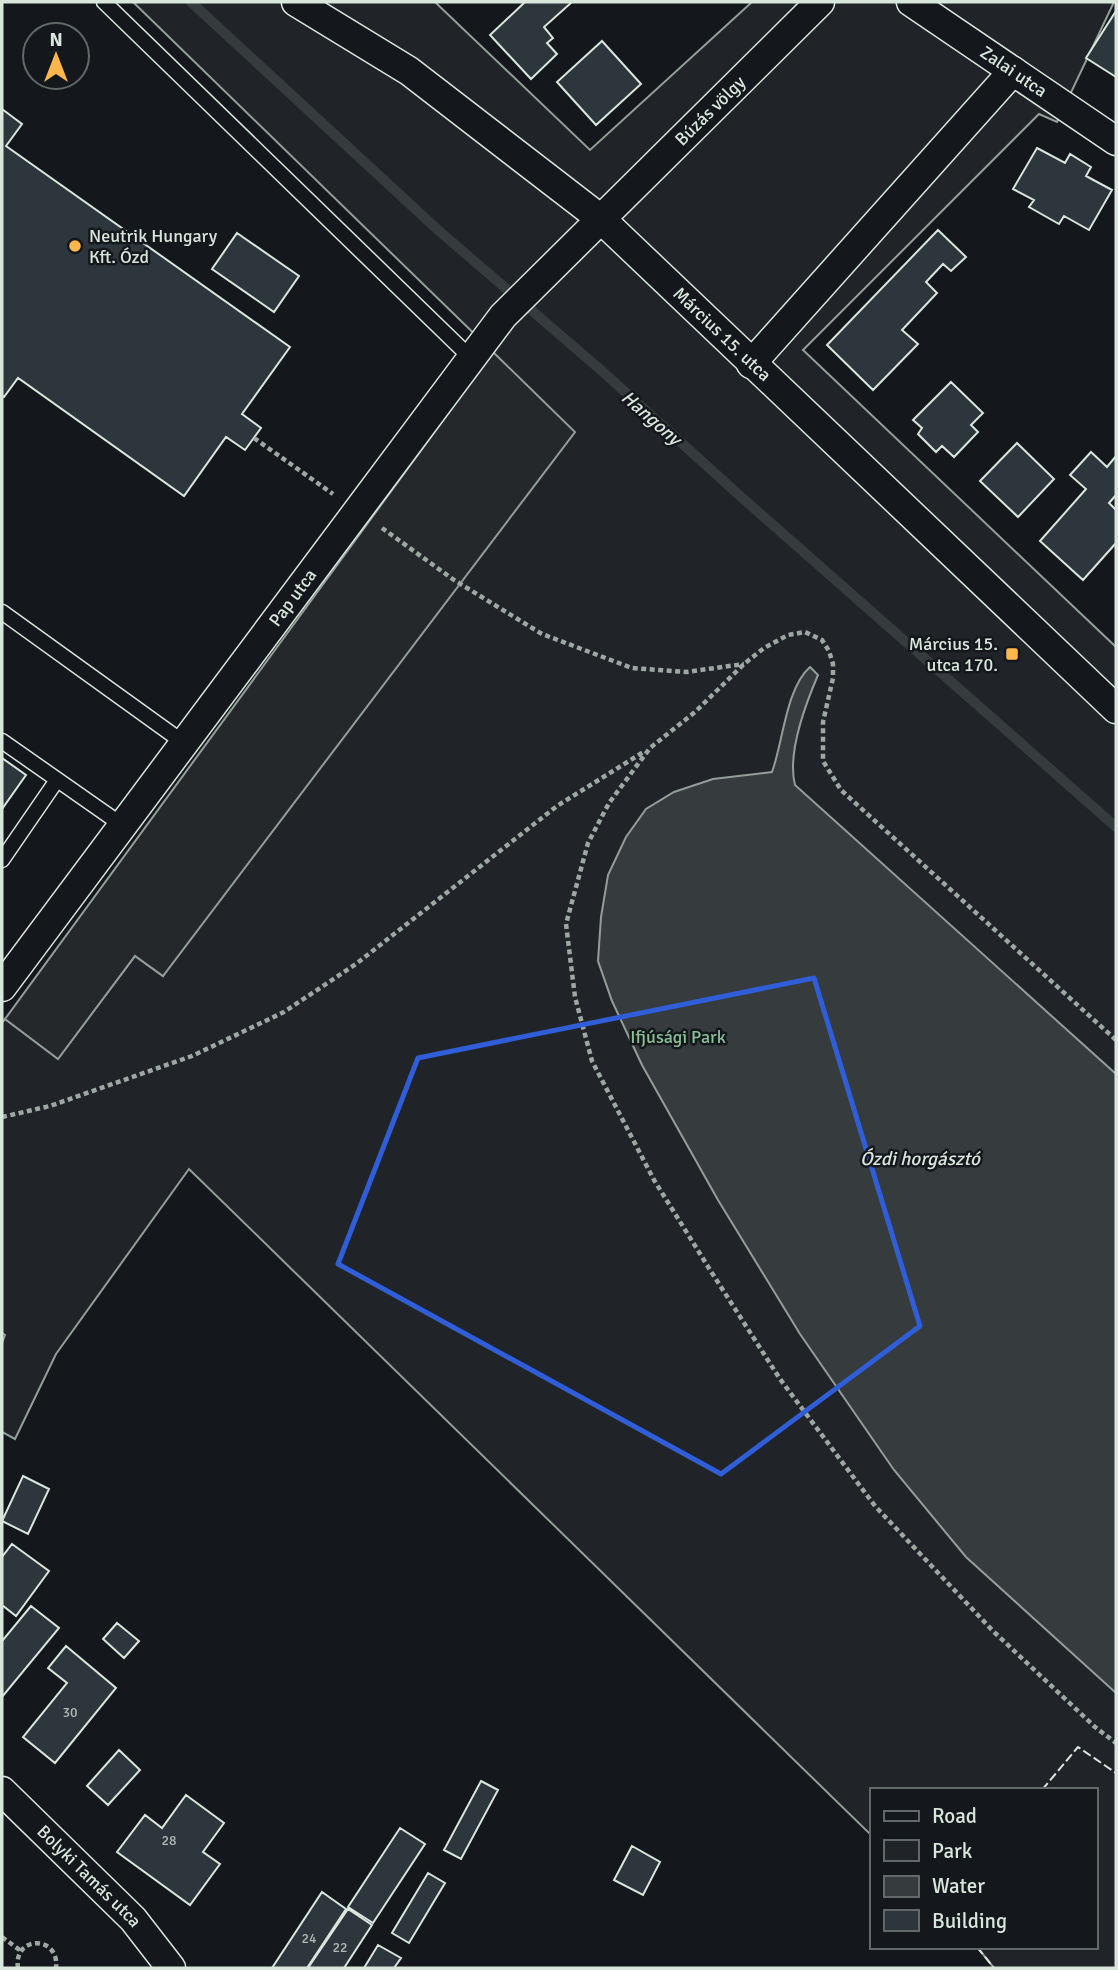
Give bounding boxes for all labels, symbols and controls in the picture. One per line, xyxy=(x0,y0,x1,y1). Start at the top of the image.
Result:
north arrow xyxy=(21,21,91,91)
text: N xyxy=(49,28,63,52)
street label: Zalai utca xyxy=(976,41,1051,102)
street label: Búzás völgy xyxy=(670,71,750,150)
place label: Neutrik Hungary Kft. Ózd xyxy=(89,225,218,268)
marker: Neutrik Hungary Kft. Ózd xyxy=(67,238,83,254)
street label: Március 15. utca xyxy=(669,282,776,386)
water label: Hangony xyxy=(616,385,688,452)
street label: Pap utca xyxy=(264,565,321,631)
place label: Március 15. utca 170. xyxy=(909,633,998,676)
marker: Március 15. utca 170. xyxy=(1004,646,1020,662)
park label: Ifjúsági Park xyxy=(630,1026,726,1048)
water label: Ózdi horgásztó xyxy=(860,1147,981,1171)
house number: 30 xyxy=(62,1704,78,1721)
legend xyxy=(870,1788,1097,1949)
text: Road xyxy=(932,1803,977,1829)
street label: Bolyki Tamás utca xyxy=(32,1820,146,1932)
house number: 28 xyxy=(161,1832,177,1849)
text: Park xyxy=(932,1838,973,1864)
text: Water xyxy=(932,1873,985,1899)
text: Building xyxy=(932,1908,1007,1934)
house number: 24 xyxy=(301,1930,317,1947)
house number: 22 xyxy=(332,1939,348,1956)

